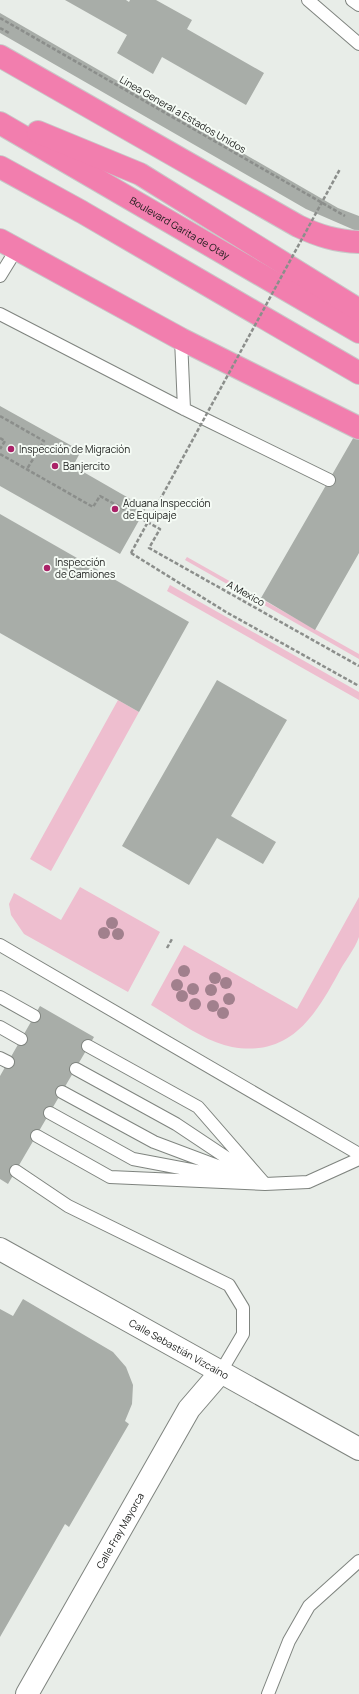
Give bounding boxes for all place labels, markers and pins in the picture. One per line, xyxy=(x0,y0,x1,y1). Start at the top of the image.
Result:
place label: Inspección de Migración xyxy=(19,442,130,456)
marker: Inspección de Migración xyxy=(6,444,16,454)
place label: Banjercito xyxy=(63,459,110,473)
marker: Banjercito xyxy=(50,461,60,471)
place label: Aduana Inspección de Equipaje xyxy=(123,496,211,522)
marker: Aduana Inspección de Equipaje xyxy=(110,504,120,514)
place label: Inspección de Camiones xyxy=(55,555,115,581)
marker: Inspección de Camiones xyxy=(42,563,52,573)

